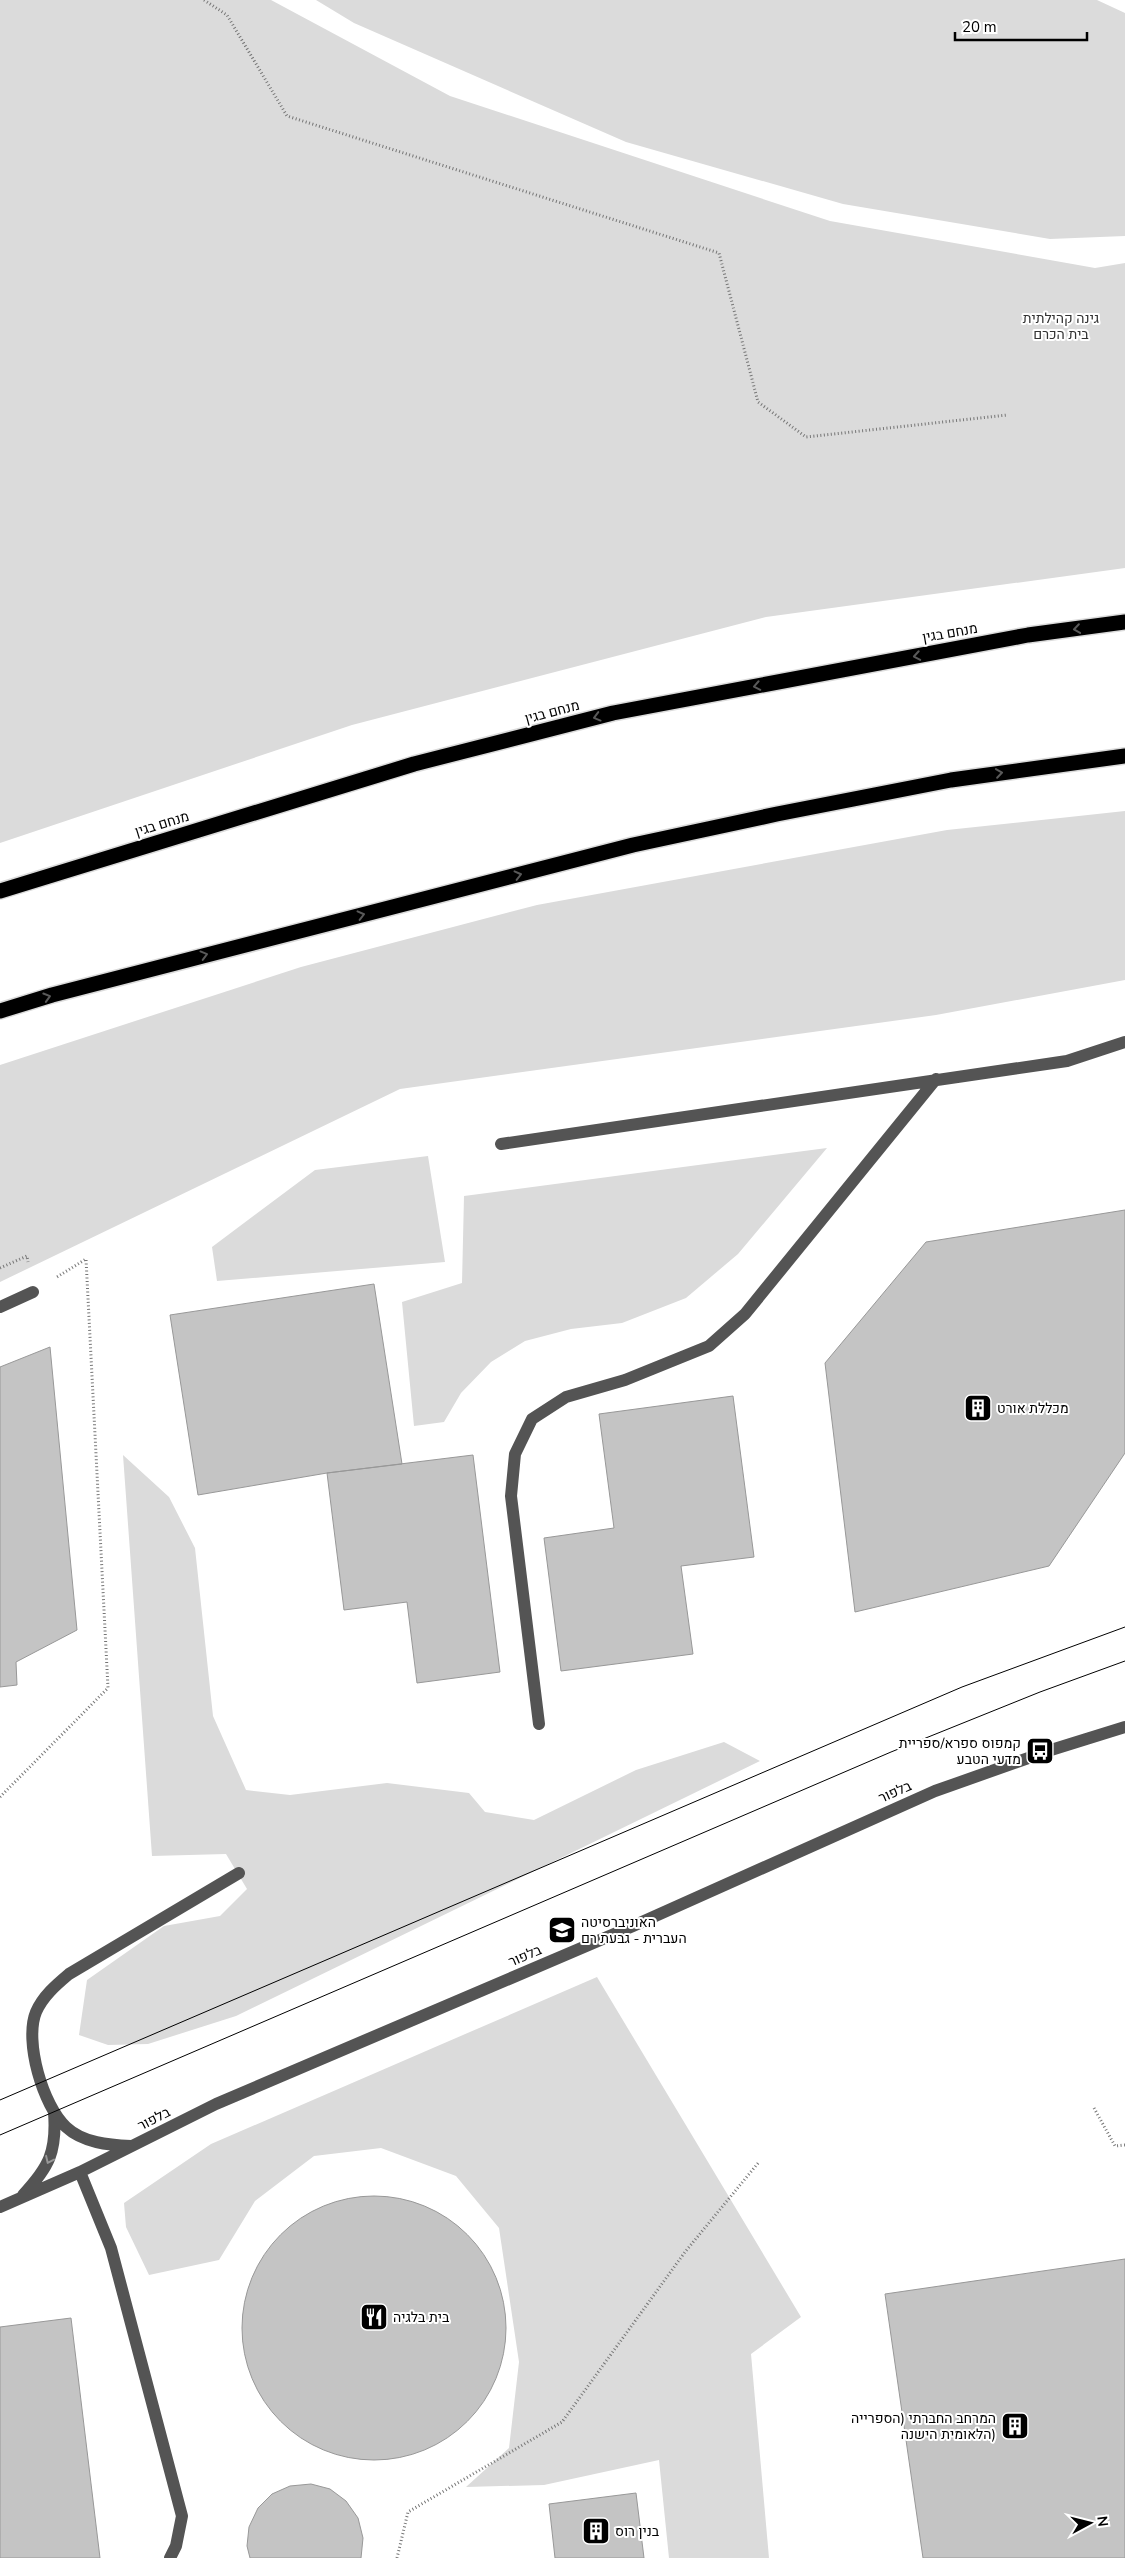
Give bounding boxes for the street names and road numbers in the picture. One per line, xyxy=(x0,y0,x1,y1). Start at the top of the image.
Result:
street label: מנחם בגין xyxy=(921,619,979,647)
street label: מנחם בגין xyxy=(523,696,581,728)
street label: מנחם בגין xyxy=(132,807,192,841)
street label: בלפור xyxy=(875,1776,915,1808)
street label: בלפור xyxy=(505,1940,545,1971)
street label: בלפור xyxy=(134,2102,174,2135)

